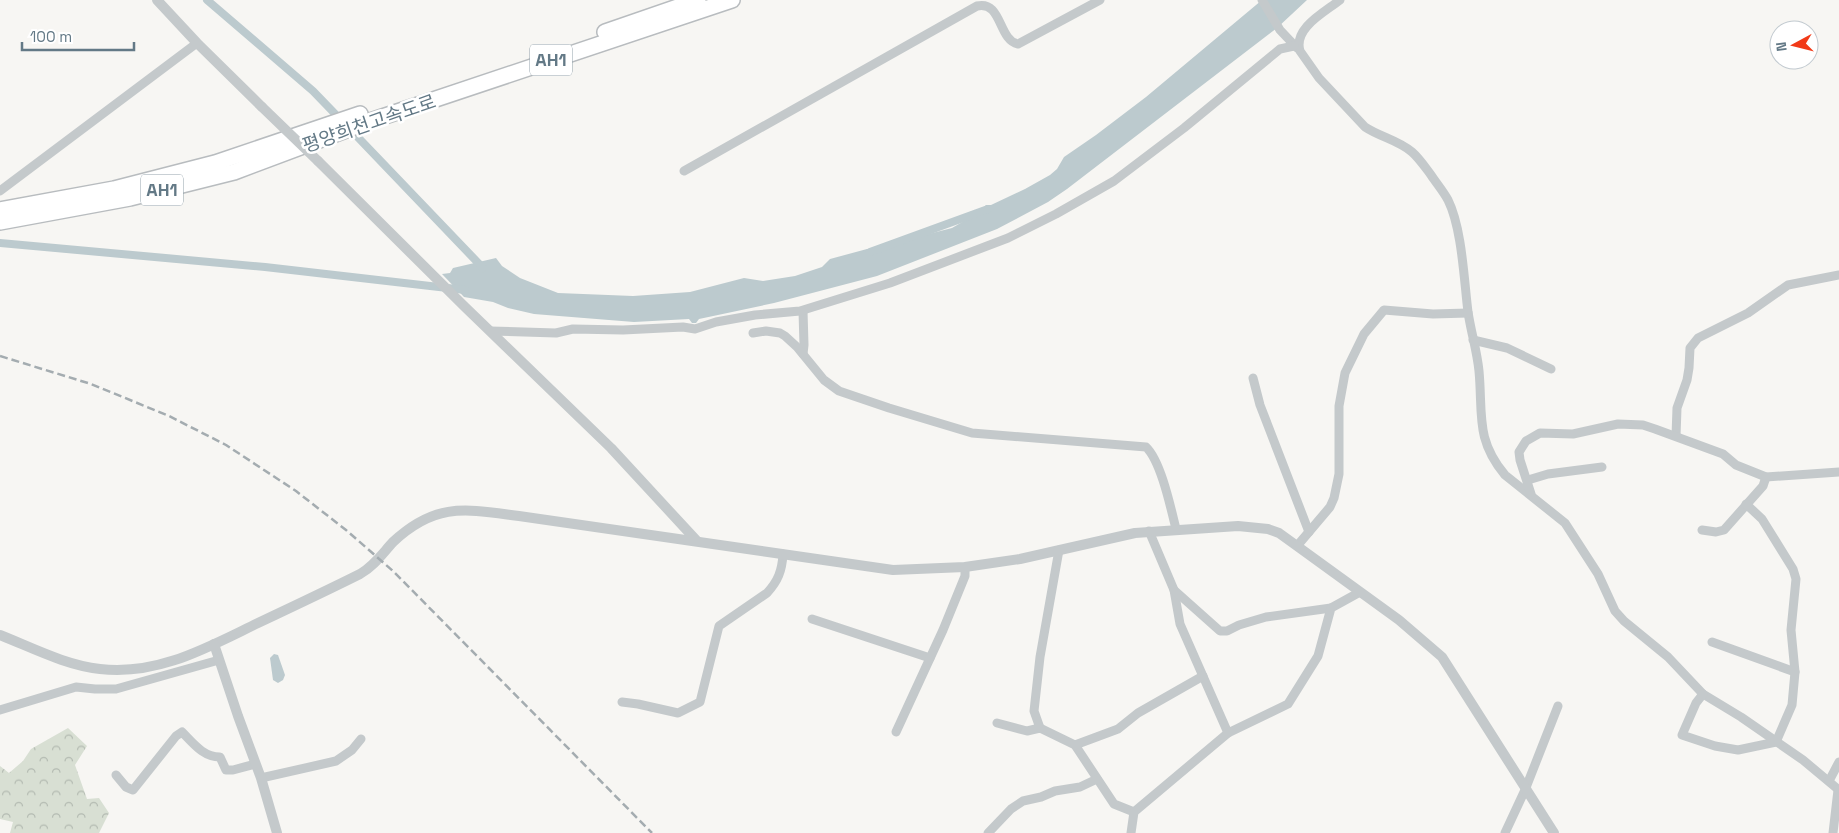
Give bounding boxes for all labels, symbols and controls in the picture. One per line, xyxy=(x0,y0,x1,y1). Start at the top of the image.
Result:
scale bar xyxy=(22,20,135,52)
north arrow xyxy=(1769,20,1819,70)
text: 100 m xyxy=(30,27,72,46)
text: N xyxy=(1772,41,1791,52)
road number: AH1 xyxy=(530,44,572,76)
street label: 평양희천고속도로 xyxy=(299,89,439,158)
road number: AH1 xyxy=(141,174,183,206)

